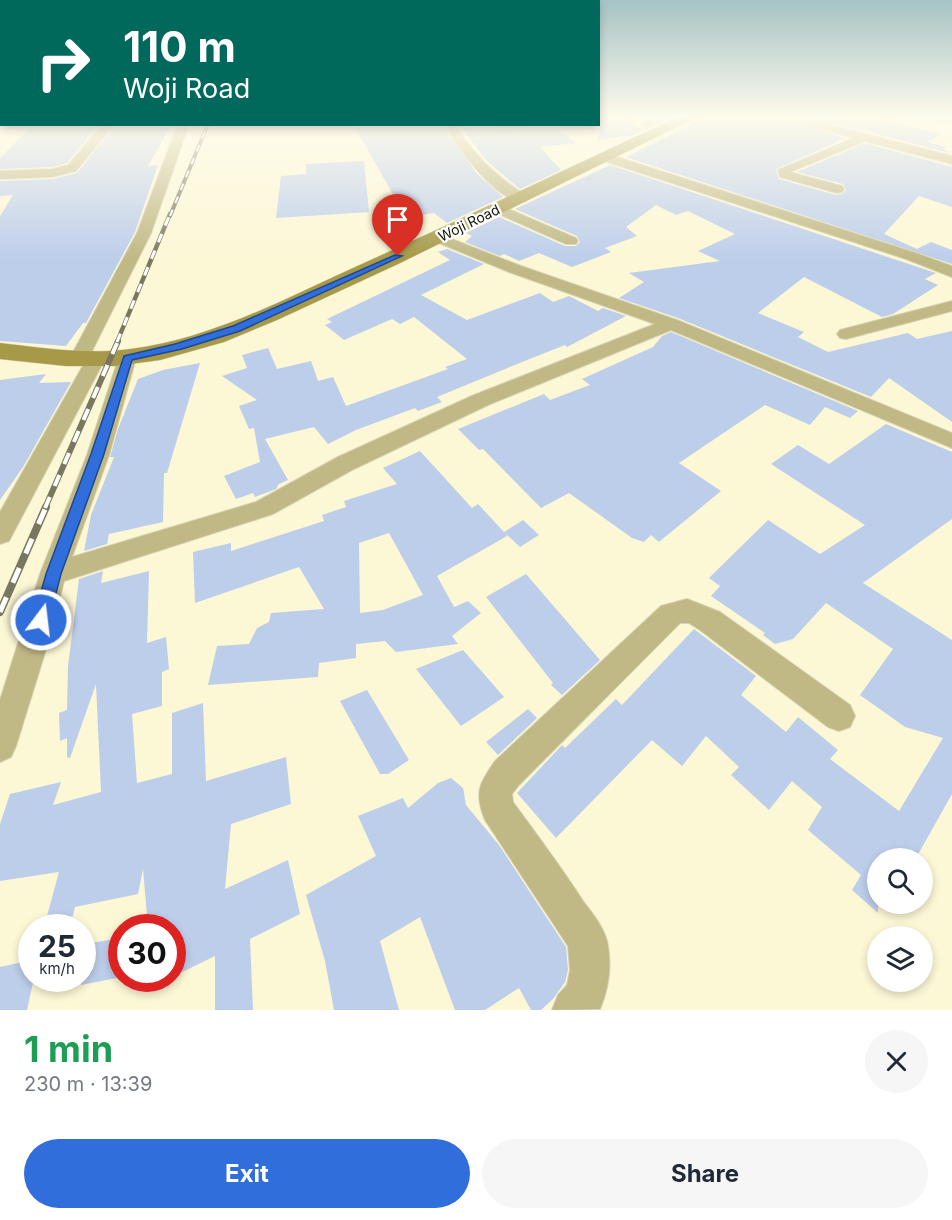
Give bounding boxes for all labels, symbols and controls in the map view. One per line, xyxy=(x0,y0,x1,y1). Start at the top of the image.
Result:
text: 110 m xyxy=(123,21,236,72)
icon: right xyxy=(24,24,102,102)
text: Woji Road xyxy=(123,72,250,105)
pin xyxy=(372,194,423,256)
street label: Woji Road xyxy=(435,200,502,245)
icon: arrive xyxy=(381,203,414,236)
position arrow xyxy=(9,588,73,652)
map controls xyxy=(867,848,933,992)
button: search xyxy=(867,848,933,914)
speed limit sign: 30 xyxy=(108,914,186,992)
button: layers xyxy=(867,926,933,992)
text: 25 xyxy=(38,928,76,964)
text: km/h xyxy=(39,959,75,978)
text: 1 min xyxy=(24,1027,113,1071)
button: close xyxy=(865,1030,928,1093)
text: 230 m · 13:39 xyxy=(24,1072,152,1096)
button: Exit xyxy=(24,1139,470,1208)
button: Share xyxy=(482,1139,928,1208)

